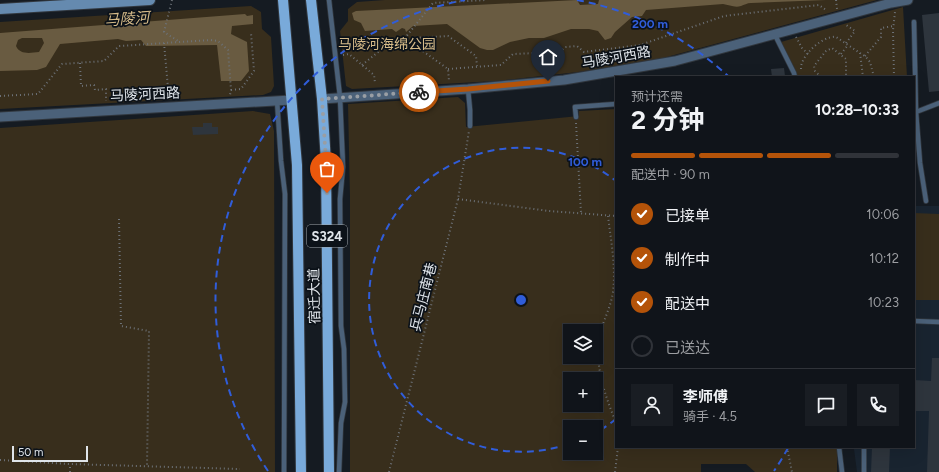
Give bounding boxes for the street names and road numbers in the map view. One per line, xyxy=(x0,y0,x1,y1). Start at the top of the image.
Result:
street label: 马陵河西路 xyxy=(580,43,652,72)
street label: 马陵河西路 xyxy=(110,84,180,105)
road number: S324 xyxy=(307,225,347,247)
street label: 兵马庄南巷 xyxy=(407,261,440,333)
street label: 宿迁大道 xyxy=(306,268,323,324)

